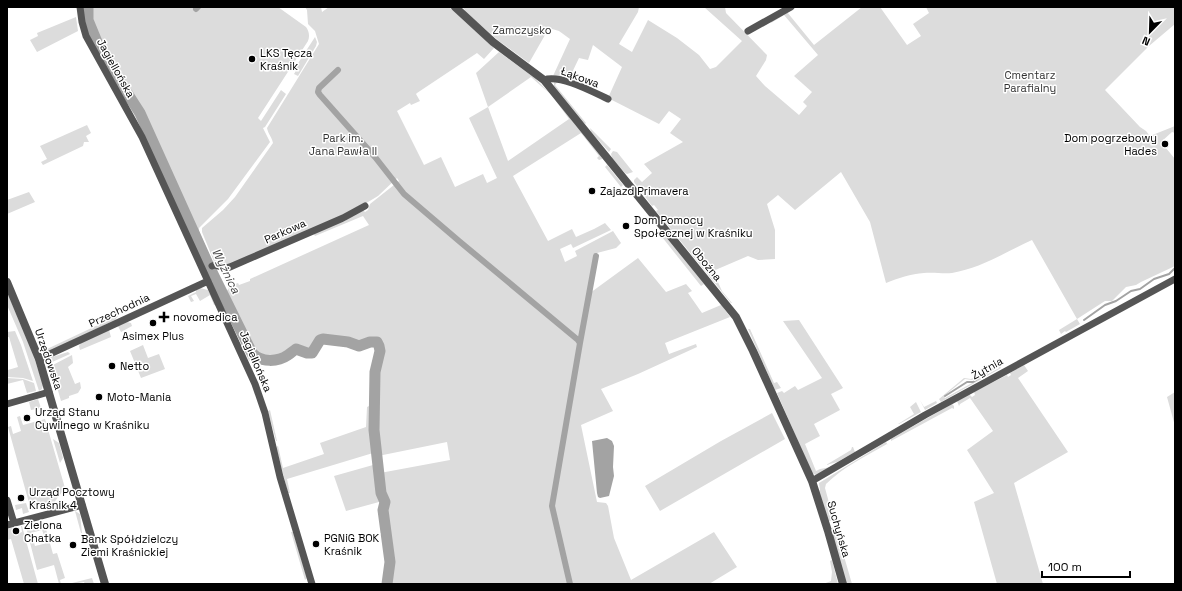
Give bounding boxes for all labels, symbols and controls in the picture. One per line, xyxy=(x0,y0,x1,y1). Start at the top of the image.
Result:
north arrow xyxy=(1130,12,1170,52)
park label: Zamczysko xyxy=(492,23,552,37)
text: N xyxy=(1140,33,1152,49)
street label: Jagiellońska xyxy=(94,36,138,101)
place label: LKS Tęcza Kraśnik xyxy=(260,46,313,73)
marker: LKS Tęcza Kraśnik xyxy=(247,54,257,64)
street label: Łąkowa xyxy=(559,64,602,91)
park label: Cmentarz Parafialny xyxy=(1004,68,1056,95)
park label: Park im. Jana Pawła II xyxy=(309,131,377,158)
place label: Dom pogrzebowy Hades xyxy=(1064,131,1157,158)
marker: Dom pogrzebowy Hades xyxy=(1160,139,1170,149)
place label: Zajazd Primavera xyxy=(600,184,689,198)
marker: Zajazd Primavera xyxy=(587,186,597,196)
place label: Dom Pomocy Społecznej w Kraśniku xyxy=(634,213,753,240)
street label: Parkowa xyxy=(262,215,309,246)
marker: Dom Pomocy Społecznej w Kraśniku xyxy=(621,221,631,231)
street label: Oboźna xyxy=(689,244,725,284)
water label: Wyżnica xyxy=(208,246,244,296)
street label: Przechodnia xyxy=(86,289,152,330)
place label: novomedica xyxy=(173,310,238,324)
marker: novomedica xyxy=(158,311,170,323)
marker: Asimex Plus xyxy=(148,318,158,328)
street label: Urzędowska xyxy=(32,326,66,392)
street label: Jagiellońska xyxy=(237,328,276,395)
place label: Asimex Plus xyxy=(122,329,184,343)
street label: Żytnia xyxy=(969,353,1006,382)
place label: Netto xyxy=(120,359,149,373)
marker: Netto xyxy=(107,361,117,371)
place label: Moto-Mania xyxy=(107,390,172,404)
marker: Moto-Mania xyxy=(94,392,104,402)
place label: Urząd Stanu Cywilnego w Kraśniku xyxy=(35,405,149,432)
marker: Urząd Stanu Cywilnego w Kraśniku xyxy=(22,413,32,423)
place label: Urząd Pocztowy Kraśnik 4 xyxy=(29,485,115,512)
marker: Urząd Pocztowy Kraśnik 4 xyxy=(16,493,26,503)
street label: Suchyńska xyxy=(824,499,854,559)
place label: Zielona Chatka xyxy=(24,518,63,545)
marker: Zielona Chatka xyxy=(11,526,21,536)
place label: PGNiG BOK Kraśnik xyxy=(324,531,380,558)
place label: Bank Spółdzielczy Ziemi Kraśnickiej xyxy=(81,532,178,559)
marker: PGNiG BOK Kraśnik xyxy=(311,539,321,549)
marker: Bank Spółdzielczy Ziemi Kraśnickiej xyxy=(68,540,78,550)
scale bar xyxy=(1042,553,1130,579)
text: 100 m xyxy=(1048,559,1082,575)

